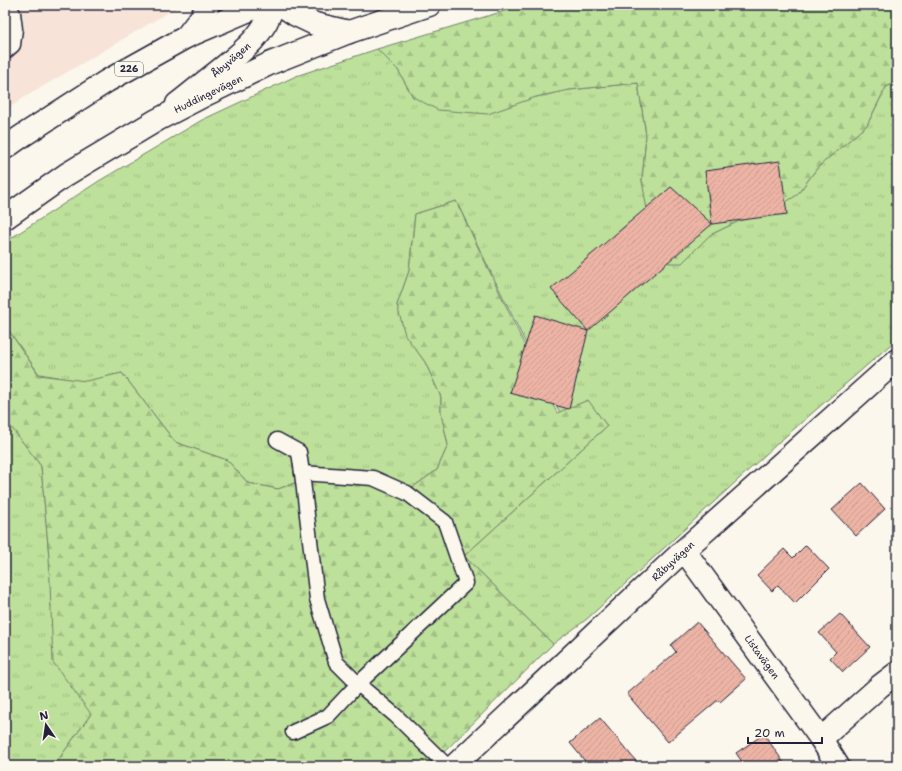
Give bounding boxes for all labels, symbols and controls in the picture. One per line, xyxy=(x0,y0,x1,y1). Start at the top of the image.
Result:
street label: Åbyvägen xyxy=(209,39,253,81)
road number: 226 xyxy=(115,62,143,76)
street label: Huddingevägen xyxy=(171,72,245,116)
street label: Råbyvägen xyxy=(649,538,697,584)
street label: Listavägen xyxy=(742,632,782,682)
north arrow xyxy=(26,705,66,745)
text: N xyxy=(38,707,50,724)
scale bar xyxy=(748,719,822,745)
text: 20 m xyxy=(754,725,785,741)

